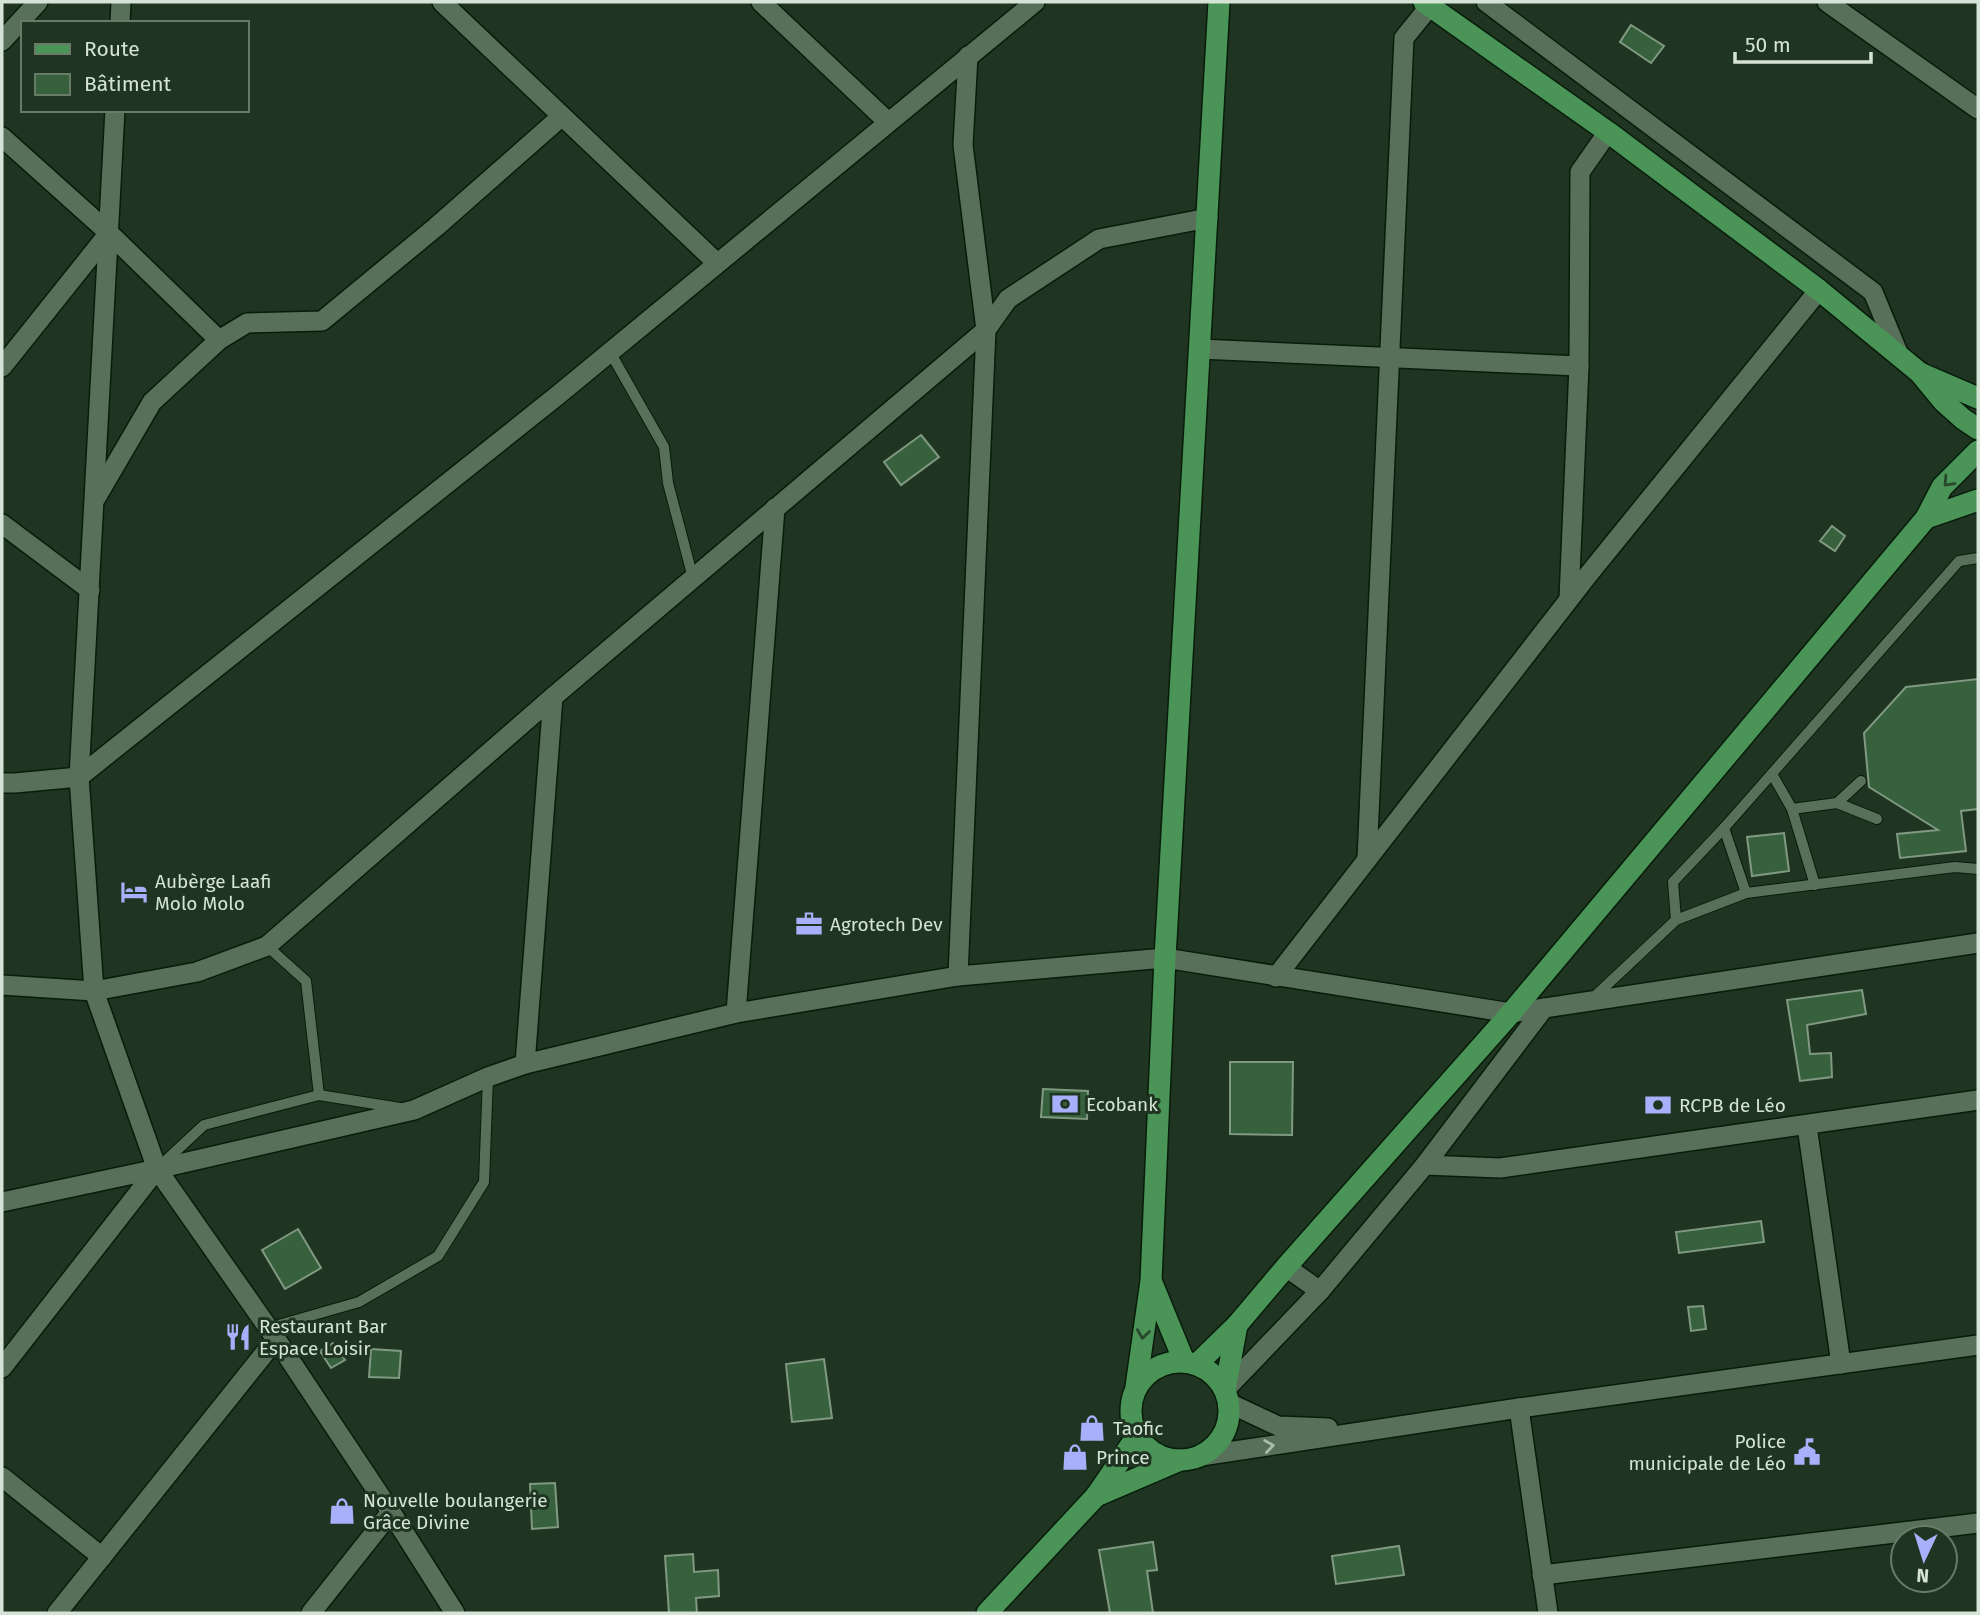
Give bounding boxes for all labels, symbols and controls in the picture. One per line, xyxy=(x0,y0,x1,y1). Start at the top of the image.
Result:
legend xyxy=(21,21,248,112)
scale bar xyxy=(1735,21,1871,65)
text: 50 m xyxy=(1745,32,1791,58)
text: Route xyxy=(84,36,140,62)
text: Bâtiment xyxy=(84,71,171,97)
one-way arrow xyxy=(1944,474,1956,487)
place label: Aubèrge Laafi Molo Molo xyxy=(155,870,271,915)
hotel icon: Aubèrge Laafi Molo Molo xyxy=(119,877,149,907)
office icon: Agrotech Dev xyxy=(794,909,824,939)
place label: Agrotech Dev xyxy=(830,913,943,936)
bank icon: Ecobank xyxy=(1050,1089,1080,1119)
bank icon: RCPB de Léo xyxy=(1643,1090,1673,1120)
place label: Ecobank xyxy=(1086,1093,1158,1116)
place label: RCPB de Léo xyxy=(1679,1094,1786,1117)
place label: Restaurant Bar Espace Loisir xyxy=(259,1315,387,1360)
restaurant icon: Restaurant Bar Espace Loisir xyxy=(223,1322,253,1352)
one-way arrow xyxy=(1136,1328,1151,1340)
shop icon: Taofic xyxy=(1077,1413,1107,1443)
place label: Taofic xyxy=(1113,1417,1163,1440)
place label: Police municipale de Léo xyxy=(1628,1430,1786,1475)
public building icon: Police municipale de Léo xyxy=(1792,1437,1822,1467)
one-way arrow xyxy=(1263,1439,1275,1454)
shop icon: Prince xyxy=(1060,1442,1090,1472)
place label: Prince xyxy=(1096,1446,1150,1469)
place label: Nouvelle boulangerie Grâce Divine xyxy=(363,1489,548,1534)
shop icon: Nouvelle boulangerie Grâce Divine xyxy=(327,1496,357,1526)
north arrow xyxy=(1889,1524,1959,1594)
text: N xyxy=(1916,1564,1930,1587)

